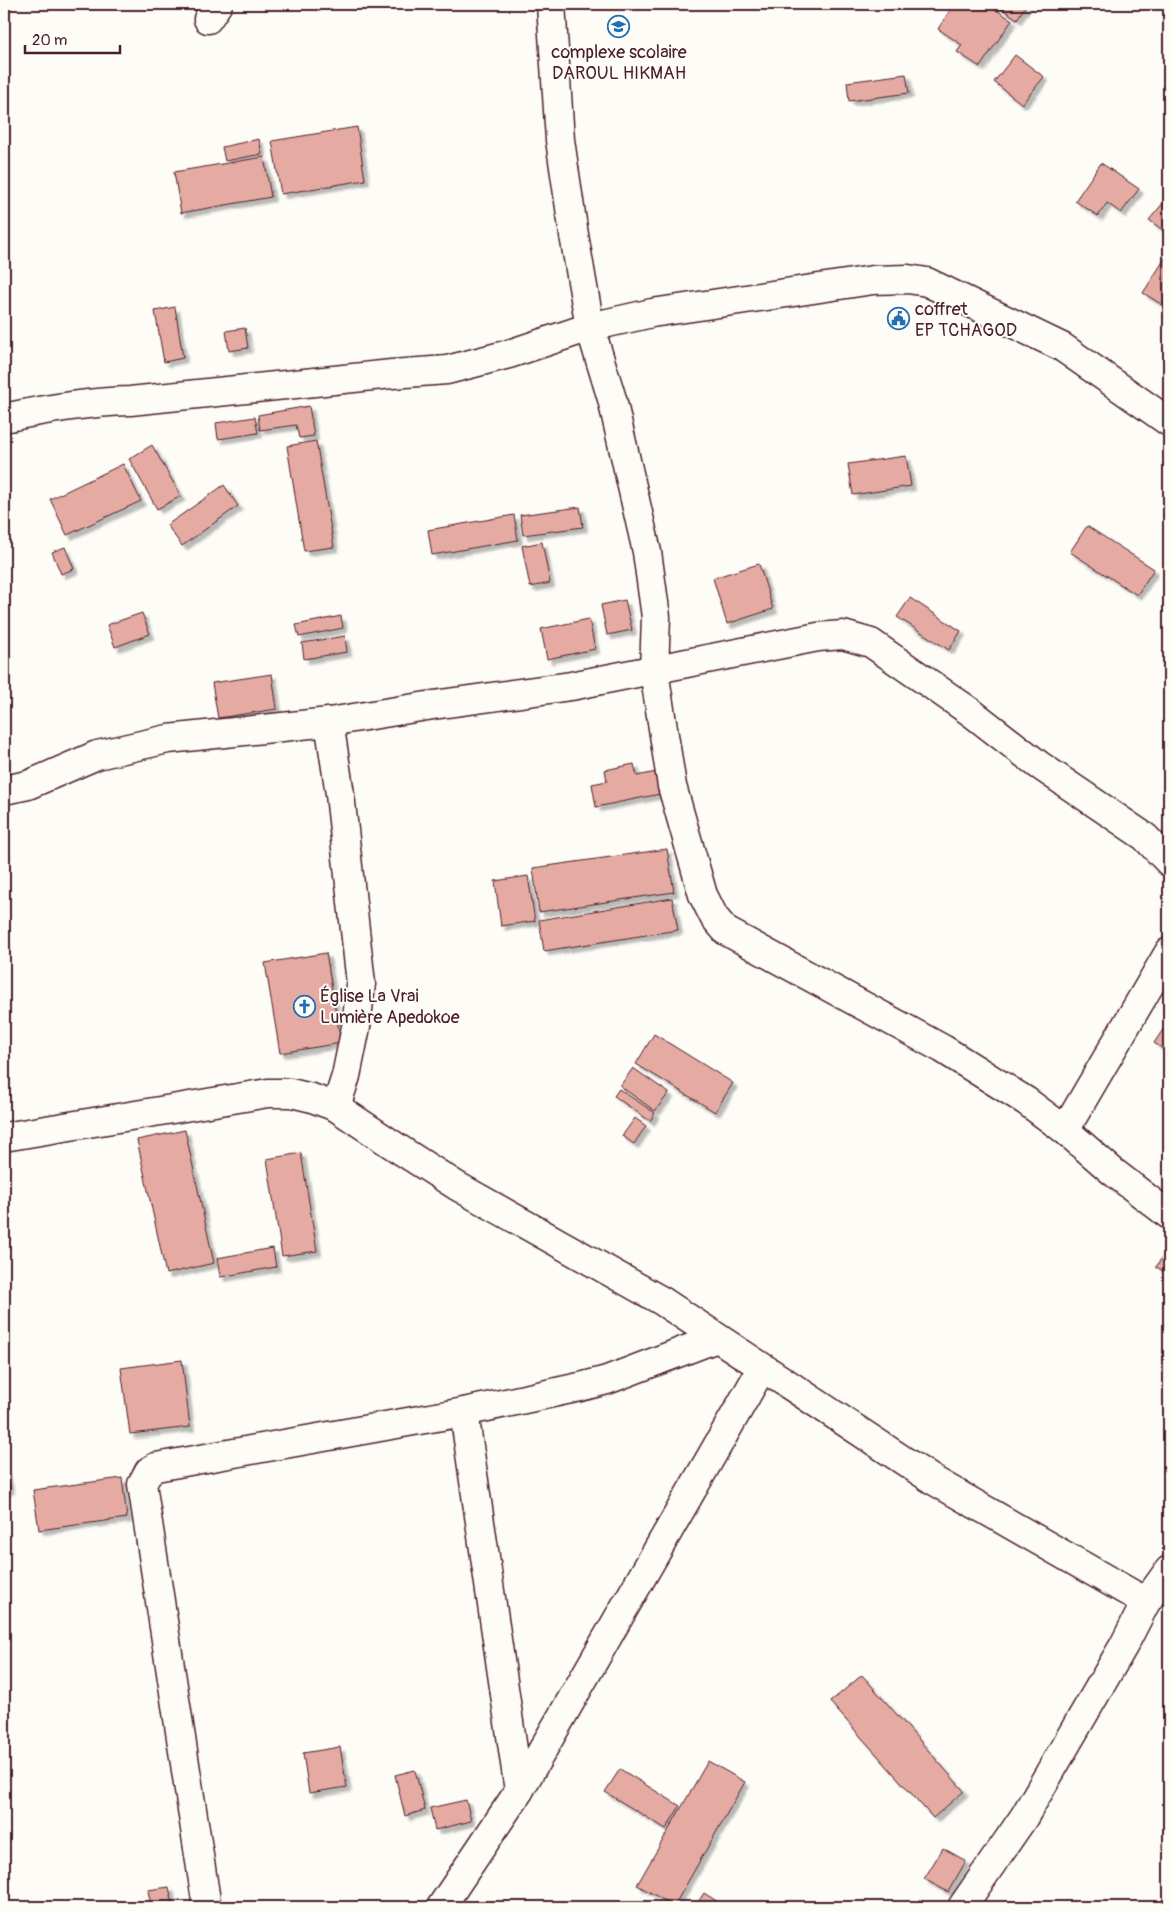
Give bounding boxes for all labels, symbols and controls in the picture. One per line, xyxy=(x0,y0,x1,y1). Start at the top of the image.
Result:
school or university icon: complexe scolaire DAROUL HIKMAH xyxy=(607,15,631,39)
scale bar xyxy=(25,22,120,54)
text: 20 m xyxy=(32,31,67,50)
place label: complexe scolaire DAROUL HIKMAH xyxy=(551,41,687,85)
place label: coffret EP TCHAGOD xyxy=(915,298,1017,342)
public building icon: coffret EP TCHAGOD xyxy=(887,307,911,331)
place label: Église La Vrai Lumière Apedokoe xyxy=(320,985,460,1029)
church icon: Église La Vrai Lumière Apedokoe xyxy=(292,994,316,1018)

